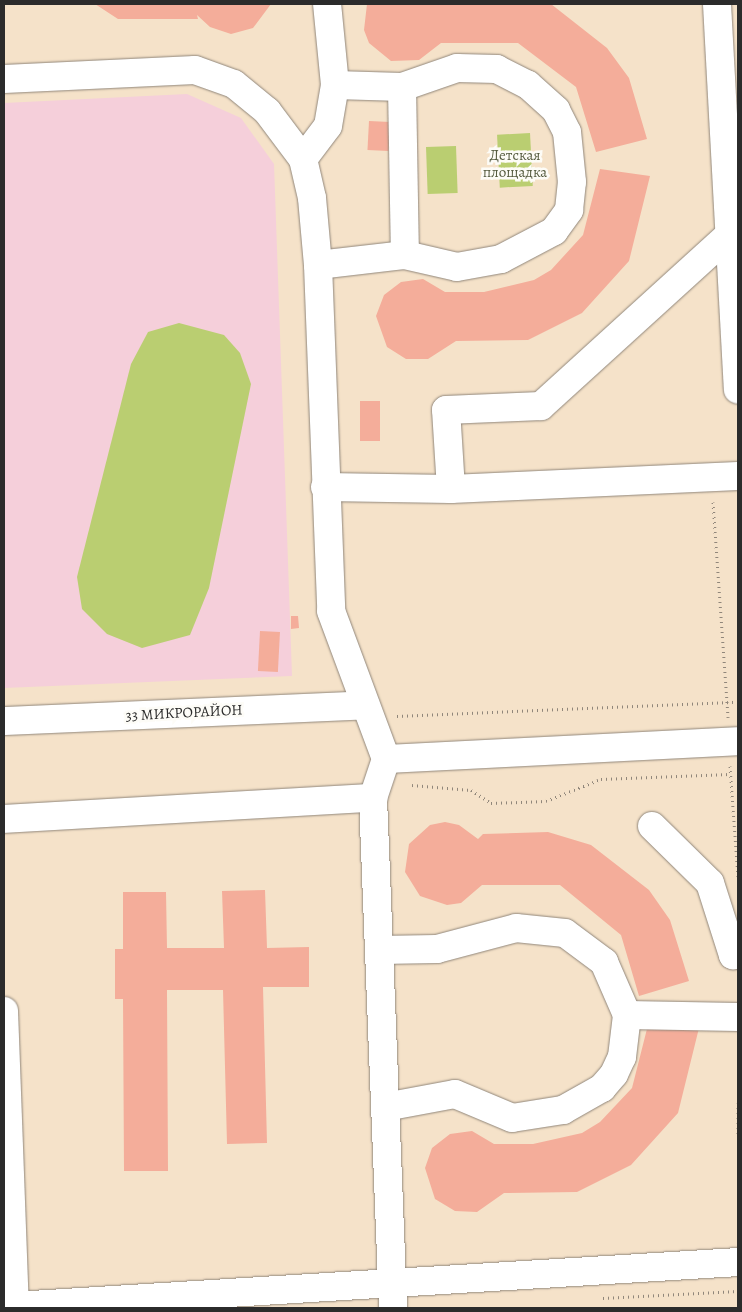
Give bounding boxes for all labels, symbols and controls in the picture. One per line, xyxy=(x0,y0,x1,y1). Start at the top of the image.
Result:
park label: Детская площадка xyxy=(483,146,547,181)
street label: 33 МИКРОРАЙОН xyxy=(125,701,243,725)

